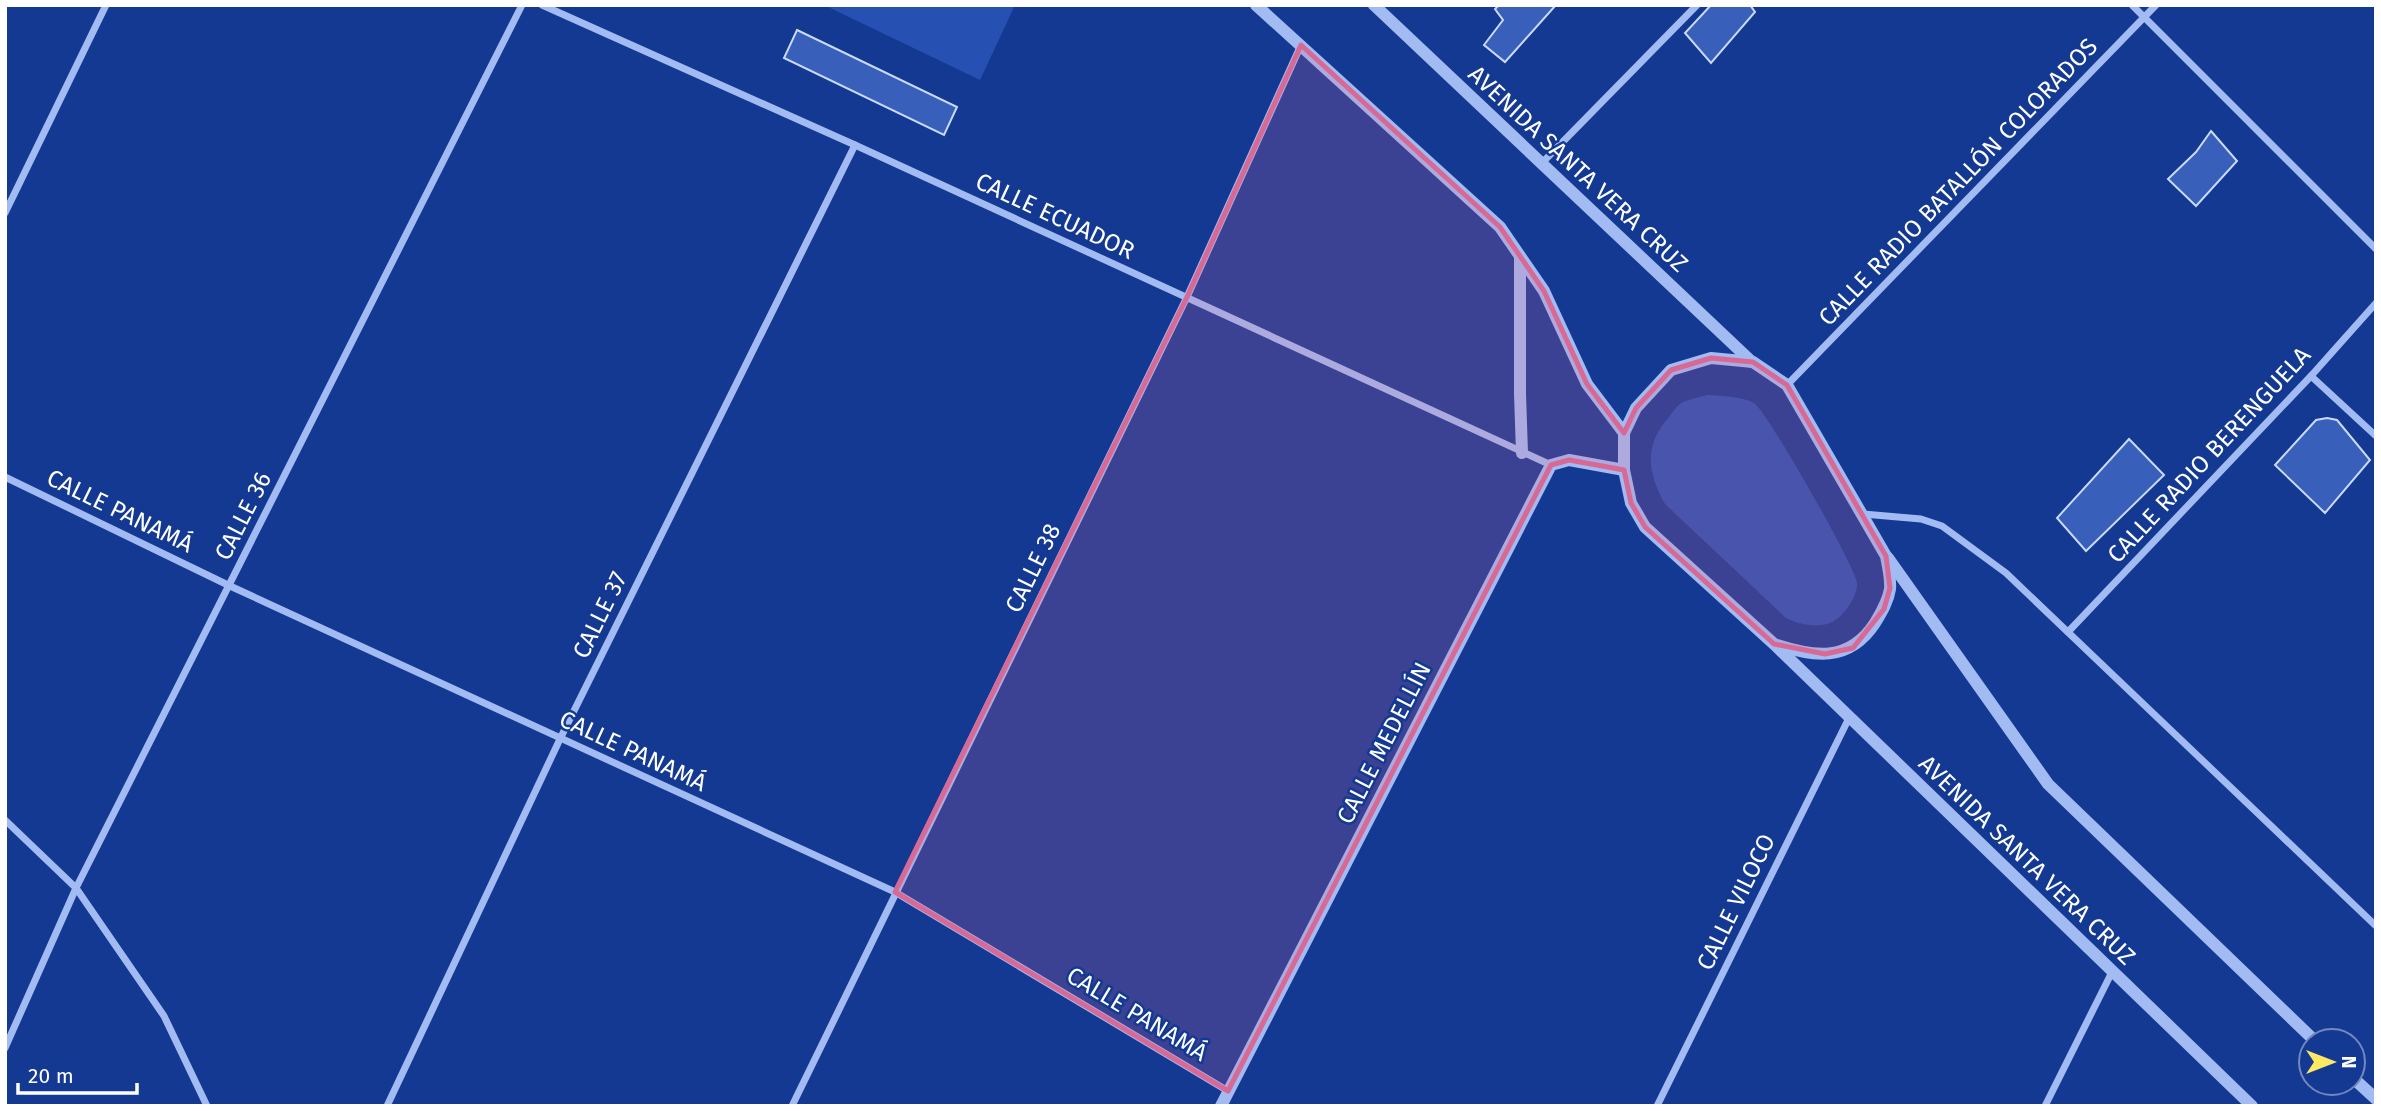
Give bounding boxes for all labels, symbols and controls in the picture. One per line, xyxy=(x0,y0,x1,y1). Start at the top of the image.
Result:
street label: CALLE RADIO BATALLÓN COLORADOS xyxy=(1812,32,2103,332)
street label: AVENIDA SANTA VERA CRUZ xyxy=(1463,60,1693,278)
street label: CALLE ECUADOR xyxy=(971,167,1139,265)
street label: CALLE RADIO BERENGUELA xyxy=(2102,341,2317,569)
street label: CALLE PANAMÁ xyxy=(42,463,198,559)
street label: CALLE 36 xyxy=(209,467,277,565)
street label: CALLE 38 xyxy=(999,519,1067,617)
street label: CALLE 37 xyxy=(567,567,633,663)
street label: CALLE MEDELLÍN xyxy=(1330,657,1437,828)
street label: CALLE PANAMÁ xyxy=(555,704,712,797)
street label: AVENIDA SANTA VERA CRUZ xyxy=(1913,749,2141,971)
street label: CALLE VILOCO xyxy=(1691,829,1781,975)
street label: CALLE PANAMÁ xyxy=(1062,960,1213,1067)
north arrow xyxy=(2297,1027,2367,1097)
scale bar xyxy=(18,1052,136,1096)
text: N xyxy=(2337,1056,2360,1068)
text: 20 m xyxy=(28,1063,74,1089)

